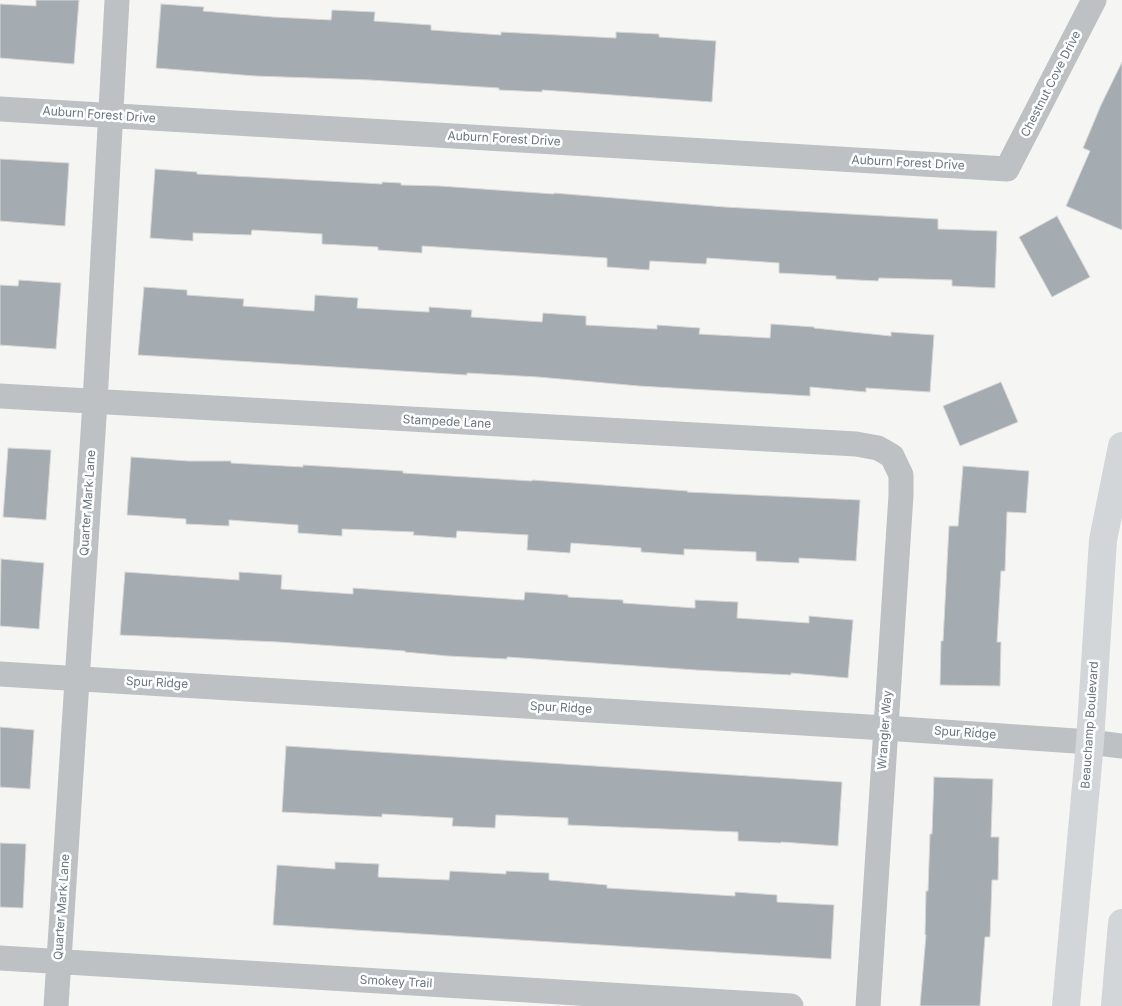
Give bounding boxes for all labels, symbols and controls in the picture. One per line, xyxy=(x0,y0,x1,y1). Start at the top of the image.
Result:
street label: Chestnut Cove Drive xyxy=(1018,29,1084,139)
street label: Auburn Forest Drive xyxy=(42,104,156,126)
street label: Auburn Forest Drive xyxy=(447,129,561,149)
street label: Auburn Forest Drive xyxy=(851,153,965,173)
street label: Stampede Lane xyxy=(402,412,492,432)
street label: Quarter Mark Lane xyxy=(77,449,99,557)
street label: Beauchamp Boulevard xyxy=(1078,661,1102,789)
street label: Spur Ridge xyxy=(125,674,189,692)
street label: Wrangler Way xyxy=(875,690,895,770)
street label: Spur Ridge xyxy=(529,699,593,717)
street label: Spur Ridge xyxy=(933,724,997,742)
street label: Quarter Mark Lane xyxy=(51,853,73,961)
street label: Smokey Trail xyxy=(359,973,433,991)

